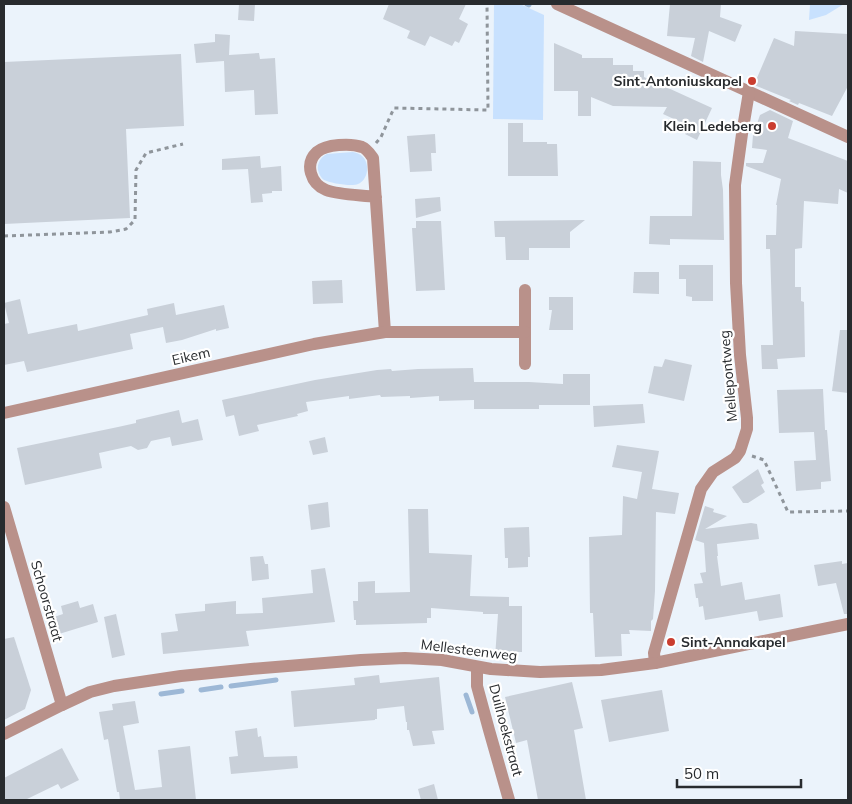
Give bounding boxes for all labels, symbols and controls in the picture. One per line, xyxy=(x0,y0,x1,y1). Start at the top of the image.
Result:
place label: Sint-Antoniuskapel xyxy=(613,72,742,90)
marker: Sint-Antoniuskapel xyxy=(746,75,758,87)
place label: Klein Ledeberg xyxy=(663,117,762,135)
marker: Klein Ledeberg xyxy=(766,120,778,132)
street label: Mellepontweg xyxy=(715,330,741,422)
street label: Eikem xyxy=(170,343,212,369)
street label: Schoorstraat xyxy=(27,558,67,644)
place label: Sint-Annakapel xyxy=(681,633,786,651)
street label: Mellesteenweg xyxy=(420,635,518,665)
marker: Sint-Annakapel xyxy=(665,636,677,648)
street label: Duilhoekstraat xyxy=(485,682,527,778)
scale bar xyxy=(677,756,801,788)
text: 50 m xyxy=(684,764,719,783)

